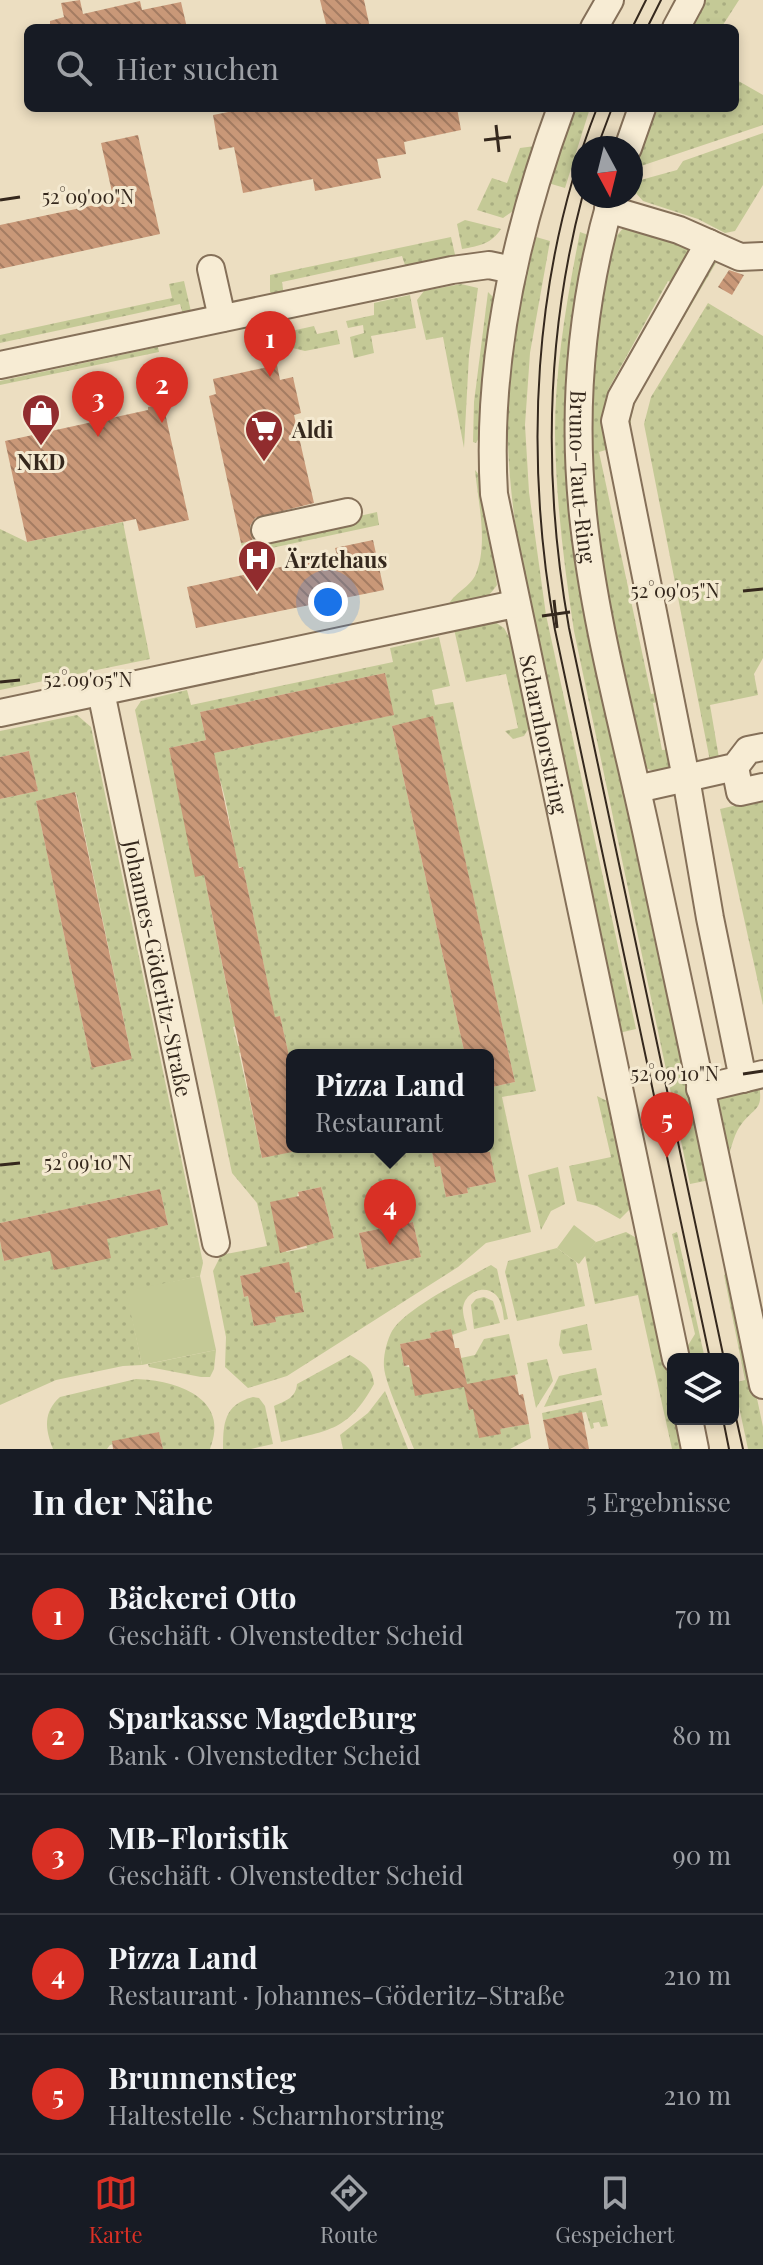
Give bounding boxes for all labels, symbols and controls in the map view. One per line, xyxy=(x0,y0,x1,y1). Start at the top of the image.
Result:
search box xyxy=(24,24,739,112)
icon: search xyxy=(52,46,96,90)
text: Hier suchen xyxy=(116,48,279,88)
north arrow xyxy=(571,136,643,208)
text: 52°09'00"N xyxy=(42,182,134,209)
pin: 1 xyxy=(244,311,296,377)
pin: 2 xyxy=(136,357,188,423)
pin: 3 xyxy=(72,371,124,437)
street label: Bruno-Taut-Ring xyxy=(564,390,604,566)
shop icon: NKD xyxy=(20,392,62,447)
supermarket icon: Aldi xyxy=(243,408,285,463)
place label: Aldi xyxy=(291,414,333,444)
place label: NKD xyxy=(17,446,65,476)
hospital icon: Ärztehaus xyxy=(236,538,278,593)
place label: Ärztehaus xyxy=(284,544,387,574)
text: 52°09'05"N xyxy=(630,576,720,603)
your location xyxy=(308,582,348,622)
street label: Scharnhorstring xyxy=(513,652,576,817)
text: 52°09'05"N xyxy=(43,665,133,692)
street label: Johannes-Göderitz-Straße xyxy=(117,836,200,1099)
popup xyxy=(286,1049,494,1153)
text: 52°09'10"N xyxy=(631,1059,719,1086)
text: Pizza Land xyxy=(315,1064,465,1104)
pin: 5 xyxy=(641,1092,693,1158)
text: Restaurant xyxy=(315,1104,443,1139)
text: 52°09'10"N xyxy=(44,1148,132,1175)
pin: 4 xyxy=(364,1179,416,1245)
map controls xyxy=(667,1353,739,1425)
button: layers xyxy=(667,1353,739,1425)
text: In der Nähe xyxy=(32,1478,213,1524)
text: 5 Ergebnisse xyxy=(586,1484,731,1519)
text: Bäckerei Otto xyxy=(108,1577,296,1617)
text: 1 xyxy=(53,1597,63,1632)
text: 70 m xyxy=(675,1597,731,1632)
text: Geschäft · Olvenstedter Scheid xyxy=(108,1617,464,1652)
text: Sparkasse MagdeBurg xyxy=(108,1697,416,1737)
text: 2 xyxy=(51,1717,65,1752)
text: 80 m xyxy=(672,1717,731,1752)
text: Bank · Olvenstedter Scheid xyxy=(108,1737,421,1772)
text: MB-Floristik xyxy=(108,1817,289,1857)
text: 3 xyxy=(52,1837,64,1872)
text: 90 m xyxy=(673,1837,731,1872)
text: Geschäft · Olvenstedter Scheid xyxy=(108,1857,464,1892)
text: Pizza Land xyxy=(108,1937,258,1977)
text: 4 xyxy=(51,1957,65,1992)
text: 210 m xyxy=(664,1957,731,1992)
text: Restaurant · Johannes-Göderitz-Straße xyxy=(108,1977,565,2012)
text: Brunnenstieg xyxy=(108,2057,296,2097)
text: 5 xyxy=(52,2077,64,2112)
text: 210 m xyxy=(664,2077,731,2112)
text: Haltestelle · Scharnhorstring xyxy=(108,2097,444,2132)
tab: Karte xyxy=(89,2171,143,2249)
tab: Route xyxy=(320,2171,378,2249)
tab: Gespeichert xyxy=(555,2171,674,2249)

